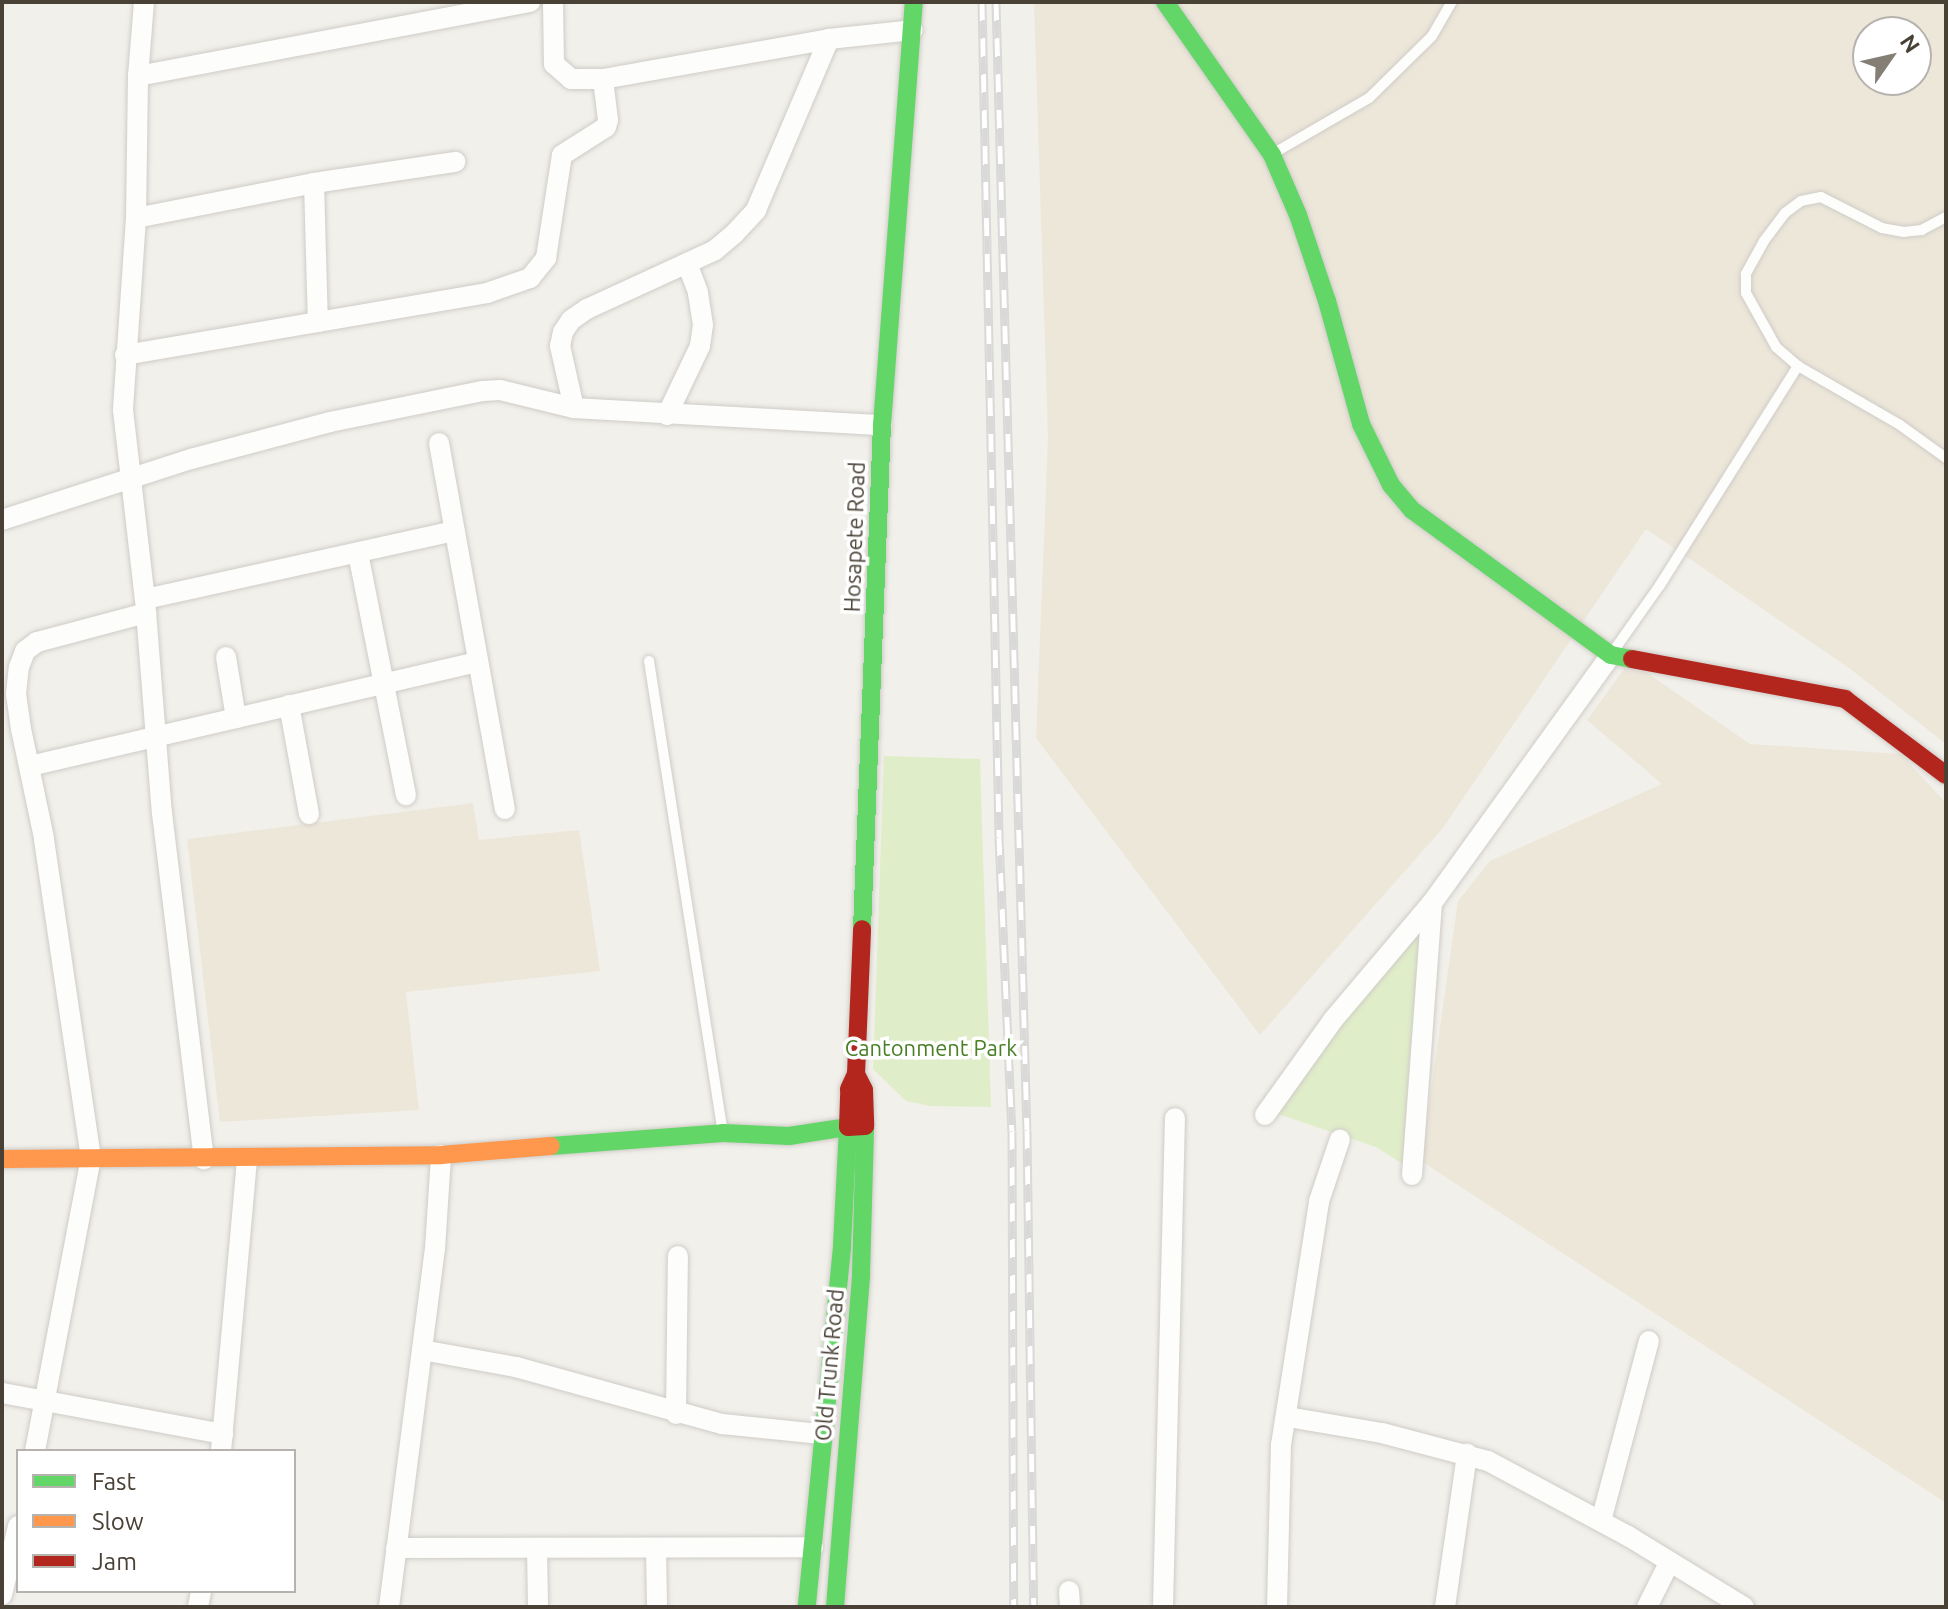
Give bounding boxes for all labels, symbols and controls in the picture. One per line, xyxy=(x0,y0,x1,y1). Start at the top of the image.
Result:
north arrow xyxy=(1852,16,1932,96)
text: N xyxy=(1896,30,1926,57)
street label: Hosapete Road xyxy=(838,461,870,613)
park label: Cantonment Park xyxy=(845,1035,1017,1061)
street label: Old Trunk Road xyxy=(809,1288,849,1442)
legend xyxy=(16,1449,296,1593)
text: Fast xyxy=(92,1468,136,1495)
text: Slow xyxy=(92,1508,144,1535)
text: Jam xyxy=(92,1548,137,1575)

